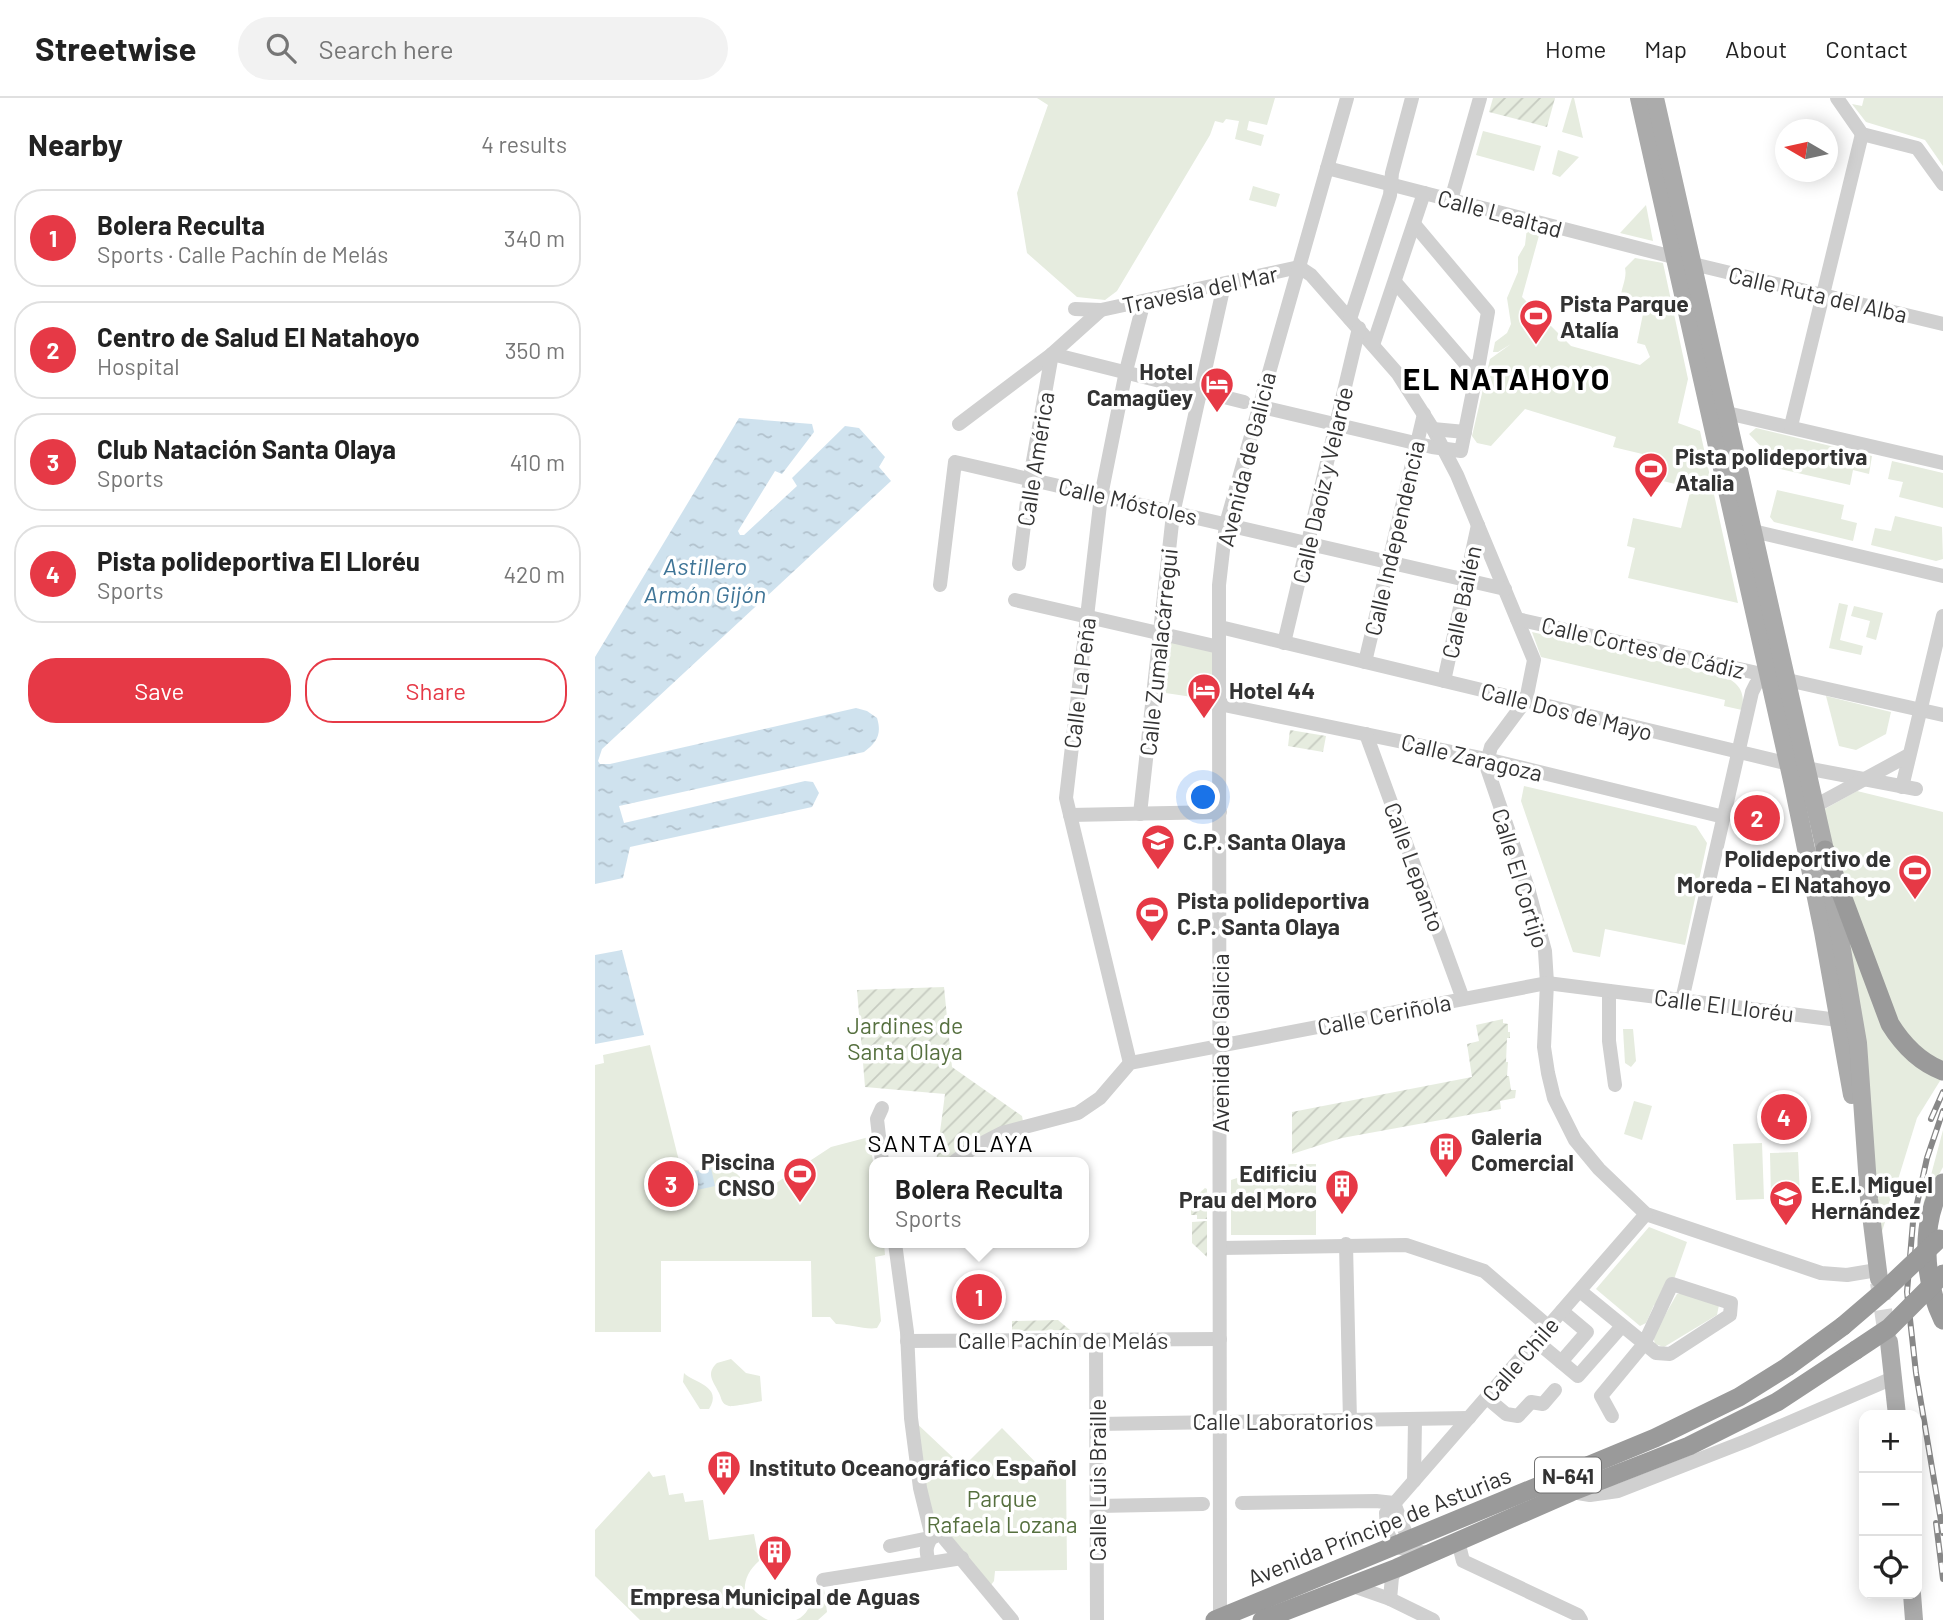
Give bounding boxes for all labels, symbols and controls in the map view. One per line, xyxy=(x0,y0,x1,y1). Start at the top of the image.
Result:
search box xyxy=(238,17,728,80)
text: Streetwise xyxy=(35,28,196,68)
icon: search xyxy=(262,29,300,67)
text: Search here xyxy=(318,33,454,64)
text: Home xyxy=(1545,34,1606,63)
text: Map xyxy=(1644,34,1687,63)
text: About xyxy=(1725,34,1787,63)
text: Contact xyxy=(1825,34,1908,63)
north arrow xyxy=(1775,119,1838,182)
text: Nearby xyxy=(28,126,123,162)
text: 4 results xyxy=(481,130,567,158)
street label: Calle Lealtad xyxy=(1435,183,1565,243)
text: Bolera Reculta xyxy=(97,209,265,240)
text: 1 xyxy=(49,224,57,252)
text: 340 m xyxy=(504,224,565,252)
text: Sports · Calle Pachín de Melás xyxy=(97,240,388,268)
street label: Travesía del Mar xyxy=(1120,259,1281,319)
street label: Calle Ruta del Alba xyxy=(1726,260,1910,328)
place label: Pista Parque Atalía xyxy=(1560,289,1689,343)
sports icon: Pista Parque Atalía xyxy=(1517,297,1555,346)
text: Centro de Salud El Natahoyo xyxy=(97,321,420,352)
text: 2 xyxy=(47,336,59,364)
text: 350 m xyxy=(505,336,565,364)
text: Hospital xyxy=(97,352,180,380)
place label: Hotel Camagüey xyxy=(1087,357,1193,411)
district label: EL NATAHOYO xyxy=(1403,360,1611,396)
hotel icon: Hotel Camagüey xyxy=(1198,365,1236,414)
street label: Avenida de Galicia xyxy=(1211,369,1281,549)
street label: Calle Daoíz y Velarde xyxy=(1286,384,1358,586)
street label: Calle América xyxy=(1011,390,1059,528)
text: Club Natación Santa Olaya xyxy=(97,433,396,464)
street label: Calle Independencia xyxy=(1358,438,1430,638)
place label: Pista polideportiva Atalia xyxy=(1675,442,1867,496)
text: 3 xyxy=(47,448,59,476)
text: 410 m xyxy=(510,448,565,476)
sports icon: Pista polideportiva Atalia xyxy=(1632,450,1670,499)
text: Sports xyxy=(97,464,164,492)
street label: Calle Móstoles xyxy=(1056,471,1200,531)
street label: Calle Bailén xyxy=(1435,543,1487,661)
text: Pista polideportiva El Lloréu xyxy=(97,545,420,576)
street label: Calle Zumalacárregui xyxy=(1133,547,1183,757)
water label: Astillero Armón Gijón xyxy=(644,551,766,608)
text: 4 xyxy=(46,560,60,588)
text: 420 m xyxy=(503,560,565,588)
text: Sports xyxy=(97,576,164,604)
street label: Calle Cortes de Cádiz xyxy=(1539,610,1747,684)
street label: Calle La Peña xyxy=(1057,616,1101,750)
button: Save xyxy=(28,658,291,723)
button: Share xyxy=(305,658,567,723)
hotel icon: Hotel 44 xyxy=(1185,671,1223,720)
place label: Hotel 44 xyxy=(1229,676,1315,704)
street label: Calle Dos de Mayo xyxy=(1478,676,1656,746)
street label: Calle Zaragoza xyxy=(1399,727,1545,787)
your location xyxy=(1186,780,1220,814)
pin: 2 xyxy=(1734,792,1780,844)
street label: Calle Lepanto xyxy=(1379,798,1451,936)
street label: Calle El Cortijo xyxy=(1487,805,1555,951)
school or university icon: C.P. Santa Olaya xyxy=(1139,822,1177,871)
place label: C.P. Santa Olaya xyxy=(1183,827,1346,855)
place label: Polideportivo de Moreda - El Natahoyo xyxy=(1677,844,1891,898)
sports icon: Polideportivo de Moreda - El Natahoyo xyxy=(1896,852,1934,901)
place label: Pista polideportiva C.P. Santa Olaya xyxy=(1177,886,1369,940)
sports icon: Pista polideportiva C.P. Santa Olaya xyxy=(1133,894,1171,943)
street label: Avenida de Galicia xyxy=(1206,953,1234,1133)
street label: Calle El Lloréu xyxy=(1653,983,1795,1027)
street label: Calle Ceriñola xyxy=(1315,987,1453,1041)
park label: Jardines de Santa Olaya xyxy=(847,1011,963,1065)
pin: 4 xyxy=(1761,1091,1807,1143)
place label: Galeria Comercial xyxy=(1471,1122,1574,1176)
district label: SANTA OLAYA xyxy=(867,1128,1035,1157)
building icon: Galeria Comercial xyxy=(1427,1130,1465,1179)
place label: Piscina CNSO xyxy=(701,1147,775,1201)
sports icon: Piscina CNSO xyxy=(781,1155,819,1204)
popup xyxy=(869,1157,1089,1248)
pin: 3 xyxy=(648,1158,694,1210)
place label: Edificiu Prau del Moro xyxy=(1179,1159,1317,1213)
building icon: Edificiu Prau del Moro xyxy=(1323,1167,1361,1216)
place label: E.E.I. Miguel Hernández xyxy=(1811,1170,1933,1224)
text: Bolera Reculta xyxy=(895,1173,1063,1204)
school or university icon: E.E.I. Miguel Hernández xyxy=(1767,1178,1805,1227)
text: Sports xyxy=(895,1204,962,1232)
pin: 1 xyxy=(956,1271,1002,1323)
street label: Calle Chile xyxy=(1476,1311,1564,1407)
street label: Calle Pachín de Melás xyxy=(958,1326,1168,1354)
street label: Calle Luis Braille xyxy=(1083,1398,1111,1562)
street label: Calle Laboratorios xyxy=(1192,1407,1374,1435)
map controls xyxy=(1859,1410,1922,1599)
button: + xyxy=(1859,1410,1922,1473)
building icon: Instituto Oceanográfico Español xyxy=(705,1448,743,1497)
place label: Instituto Oceanográfico Español xyxy=(749,1453,1077,1481)
road number: N-641 xyxy=(1535,1458,1601,1492)
street label: Avenida Príncipe de Asturias xyxy=(1243,1460,1515,1592)
button: − xyxy=(1859,1473,1922,1536)
park label: Parque Rafaela Lozana xyxy=(927,1484,1077,1538)
building icon: Empresa Municipal de Aguas xyxy=(756,1533,794,1582)
button: locate xyxy=(1859,1536,1922,1599)
place label: Empresa Municipal de Aguas xyxy=(630,1582,920,1610)

